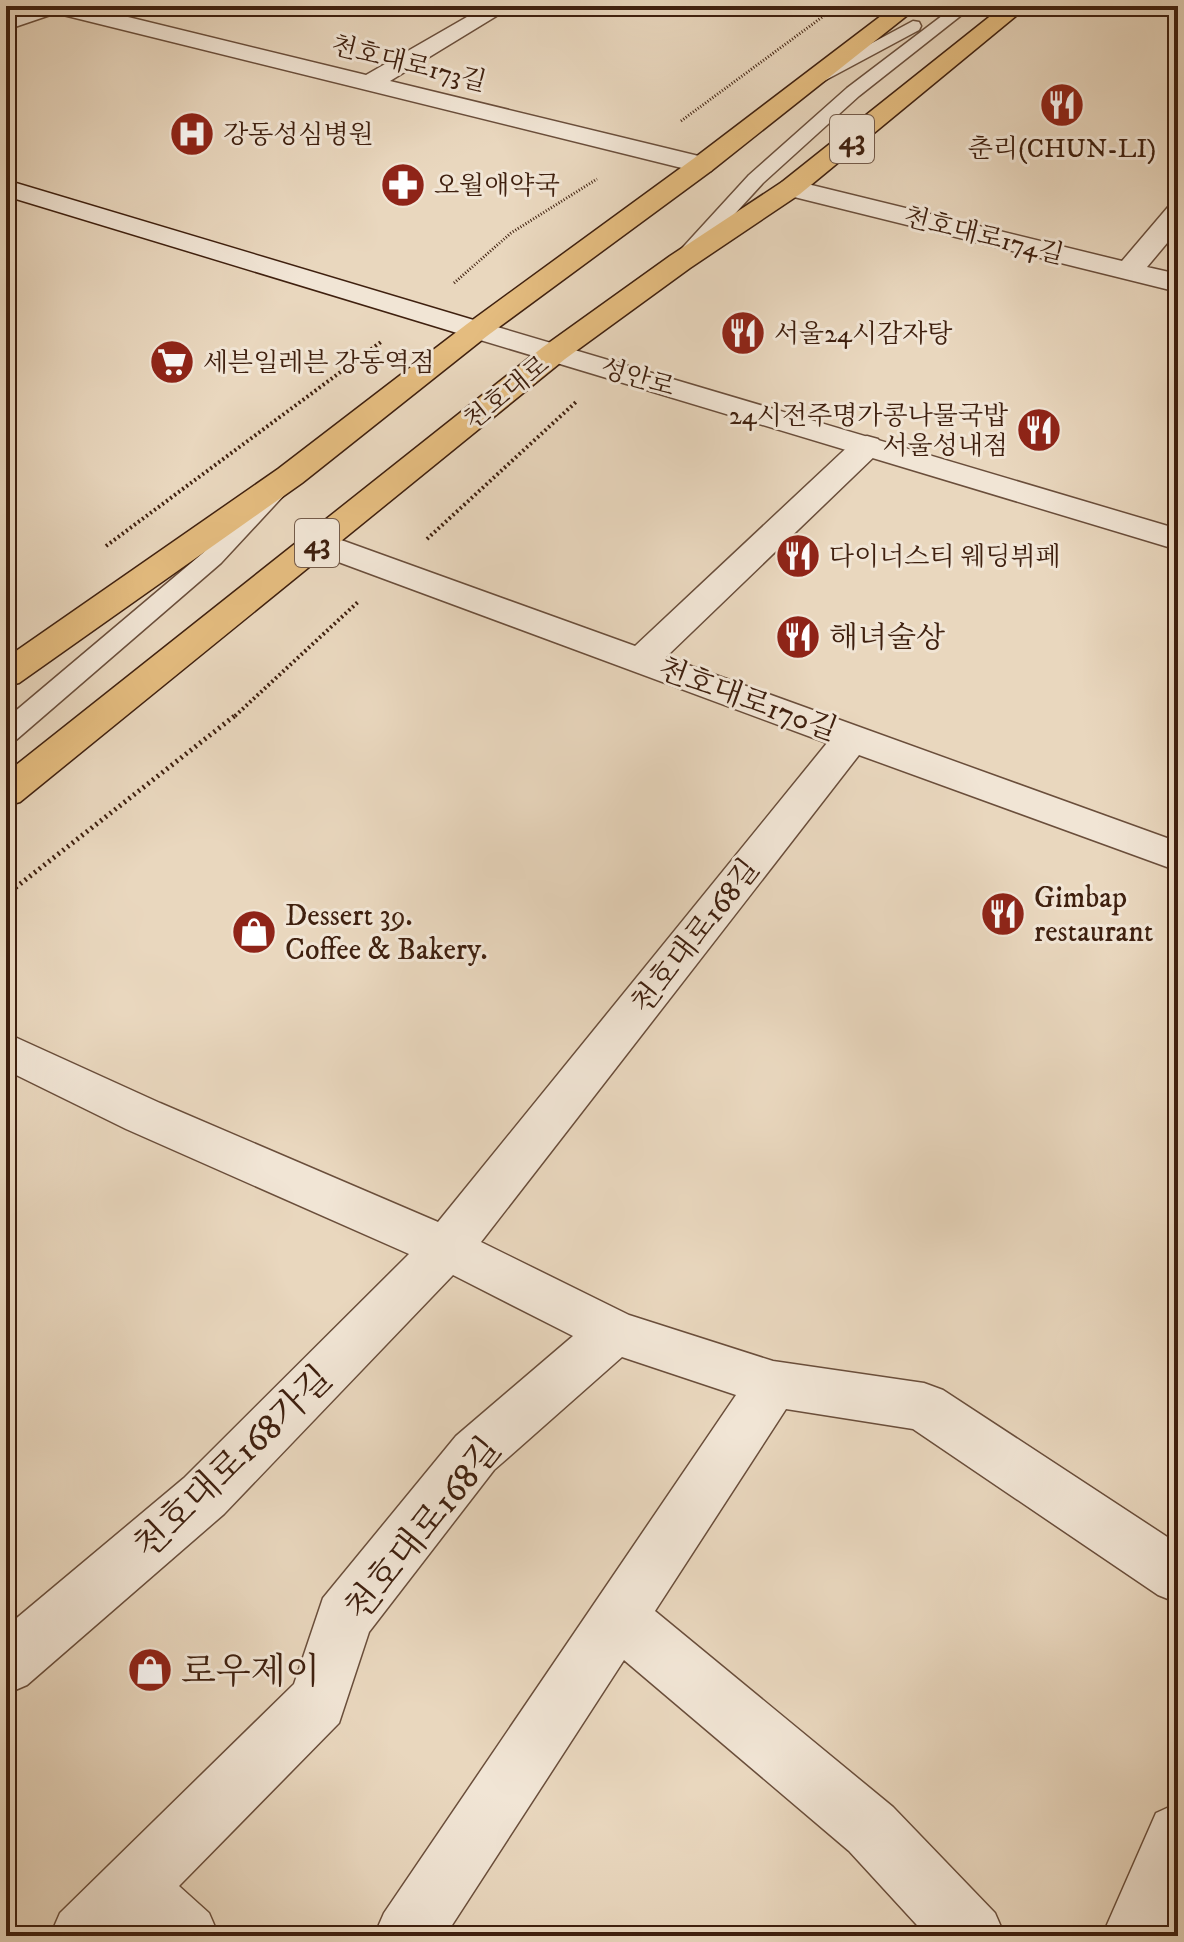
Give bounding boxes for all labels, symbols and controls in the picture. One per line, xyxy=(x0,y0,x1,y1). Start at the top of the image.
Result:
street label: 천호대로173길 xyxy=(328,29,490,100)
restaurant icon: 춘리(CHUN-LI) xyxy=(1038,81,1086,129)
hospital icon: 강동성심병원 xyxy=(168,110,216,158)
road number: 43 xyxy=(830,115,874,163)
place label: 강동성심병원 xyxy=(223,119,374,152)
place label: 춘리(CHUN-LI) xyxy=(968,133,1156,166)
pharmacy icon: 오월애약국 xyxy=(379,161,427,209)
place label: 오월애약국 xyxy=(434,170,560,203)
street label: 천호대로174길 xyxy=(900,201,1067,272)
restaurant icon: 서울24시감자탕 xyxy=(719,309,767,357)
place label: 서울24시감자탕 xyxy=(774,318,952,351)
supermarket icon: 세븐일레븐 강동역점 xyxy=(148,338,196,386)
place label: 세븐일레븐 강동역점 xyxy=(203,347,435,380)
street label: 천호대로 xyxy=(458,349,556,438)
street label: 성안로 xyxy=(597,352,678,405)
place label: 24시전주명가콩나물국밥 서울성내점 xyxy=(729,400,1008,463)
restaurant icon: 24시전주명가콩나물국밥 서울성내점 xyxy=(1015,406,1063,454)
road number: 43 xyxy=(295,519,339,567)
restaurant icon: 다이너스티 웨딩뷔페 xyxy=(774,532,822,580)
place label: 다이너스티 웨딩뷔페 xyxy=(829,541,1061,574)
restaurant icon: 해녀술상 xyxy=(774,613,822,661)
place label: 해녀술상 xyxy=(829,620,945,657)
street label: 천호대로170길 xyxy=(653,651,842,750)
street label: 천호대로168길 xyxy=(624,852,768,1022)
place label: Gimbap restaurant xyxy=(1034,880,1153,951)
restaurant icon: Gimbap restaurant xyxy=(979,890,1027,938)
place label: Dessert 39. Coffee & Bakery. xyxy=(285,898,488,969)
shop icon: Dessert 39. Coffee & Bakery. xyxy=(230,908,278,956)
street label: 천호대로168가길 xyxy=(125,1357,342,1569)
street label: 천호대로168길 xyxy=(336,1428,512,1631)
shop icon: 로우제이 xyxy=(126,1646,174,1694)
place label: 로우제이 xyxy=(181,1650,320,1695)

